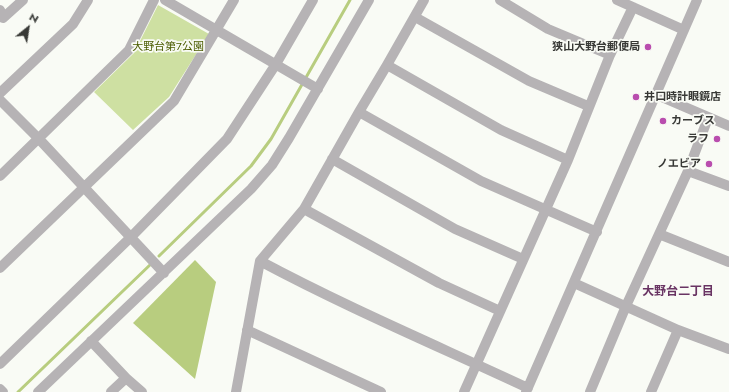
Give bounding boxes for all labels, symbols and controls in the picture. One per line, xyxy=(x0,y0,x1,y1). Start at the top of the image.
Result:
north arrow xyxy=(8,8,48,48)
text: N xyxy=(26,8,42,27)
park label: 大野台第7公園 xyxy=(132,40,204,54)
place label: 狭山大野台郵便局 xyxy=(552,40,640,54)
marker: 狭山大野台郵便局 xyxy=(643,42,653,52)
place label: 井口時計眼鏡店 xyxy=(644,90,721,104)
marker: 井口時計眼鏡店 xyxy=(631,92,641,102)
place label: カーブス xyxy=(671,114,715,128)
marker: カーブス xyxy=(658,116,668,126)
place label: ラフ xyxy=(687,132,709,146)
marker: ラフ xyxy=(712,134,722,144)
place label: ノエビア xyxy=(657,157,701,171)
marker: ノエビア xyxy=(704,159,714,169)
district label: 大野台二丁目 xyxy=(642,285,714,299)

